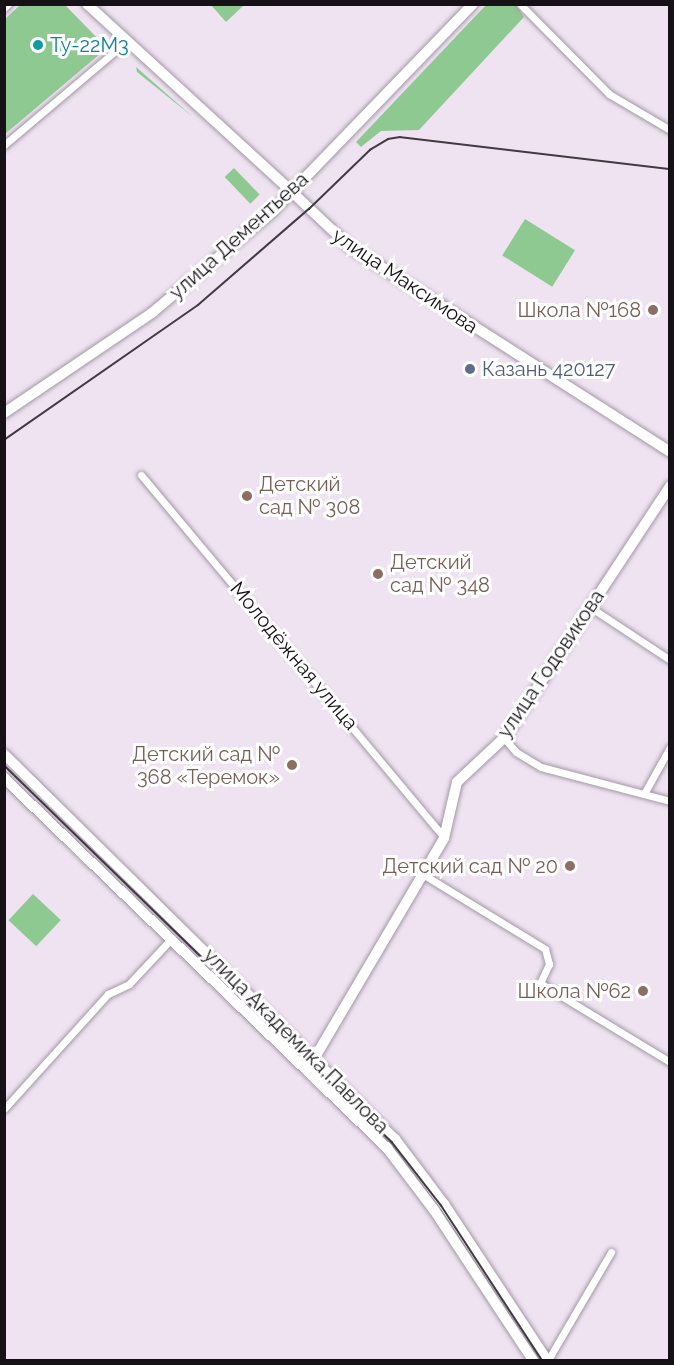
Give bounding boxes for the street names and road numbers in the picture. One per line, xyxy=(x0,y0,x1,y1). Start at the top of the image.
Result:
street label: улица Дементьева xyxy=(165,167,313,305)
street label: улица Максимова xyxy=(328,223,482,339)
street label: Молодёжная улица xyxy=(225,577,363,735)
street label: улица Годовикова xyxy=(493,585,609,743)
street label: улица Академика Павлова xyxy=(198,943,394,1139)

